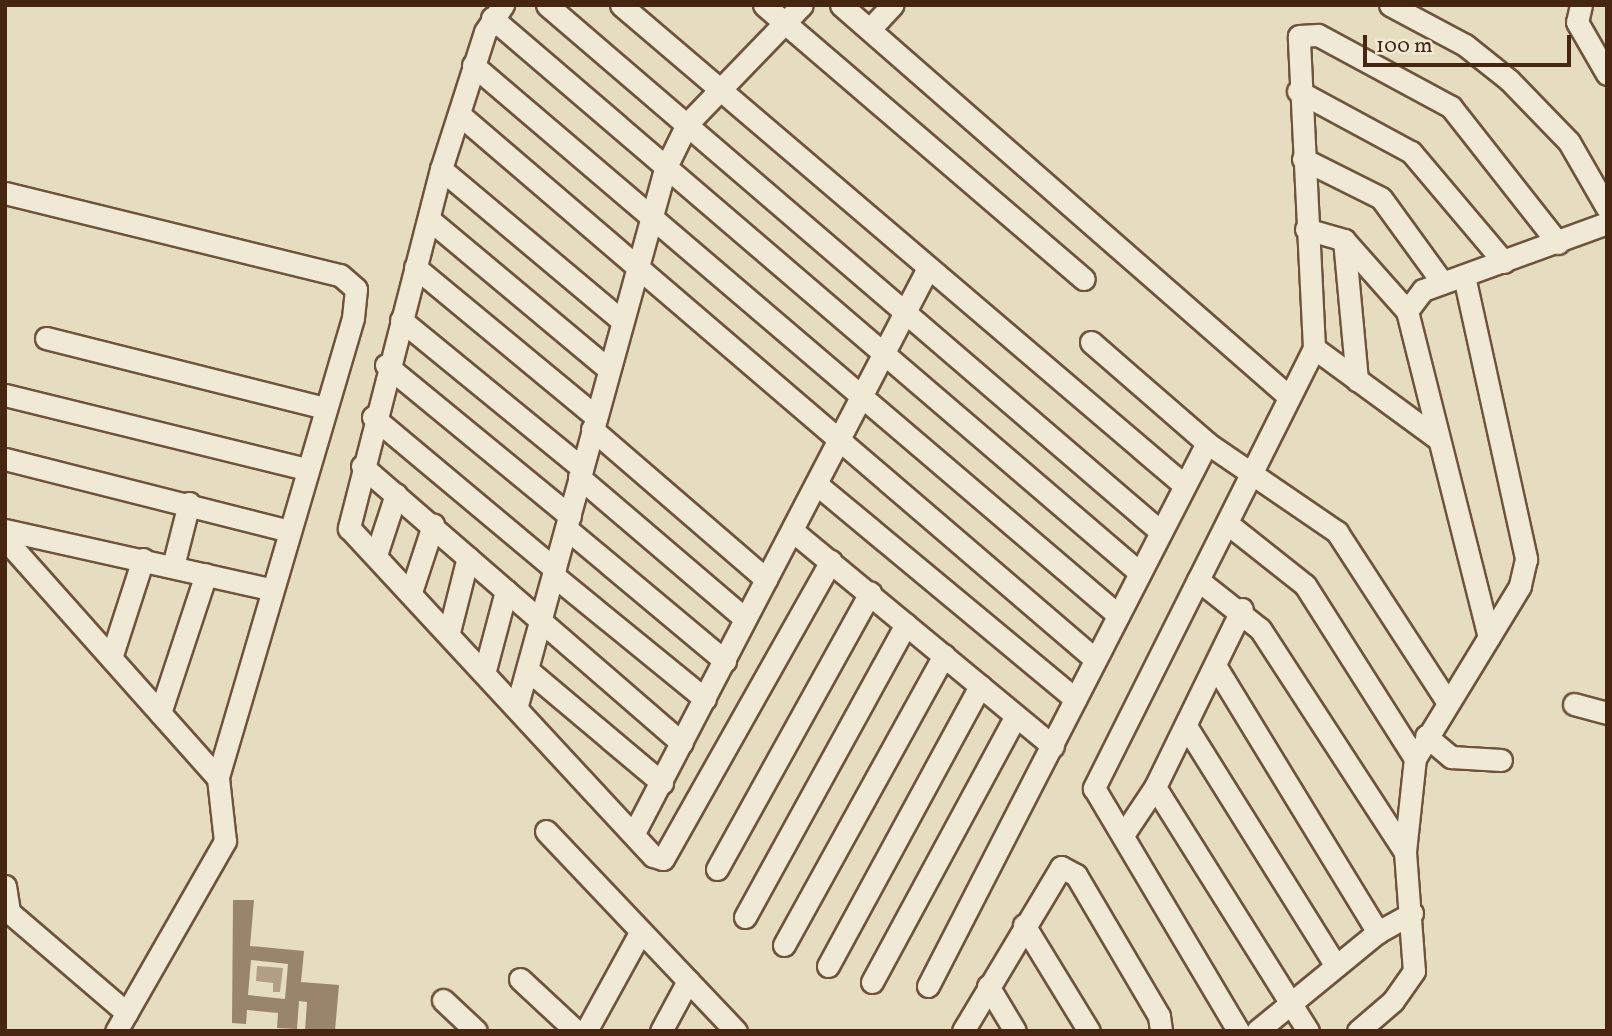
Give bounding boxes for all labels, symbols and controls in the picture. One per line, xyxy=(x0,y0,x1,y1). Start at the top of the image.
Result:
scale bar xyxy=(1367,21,1575,65)
text: 100 m xyxy=(1376,32,1433,61)

